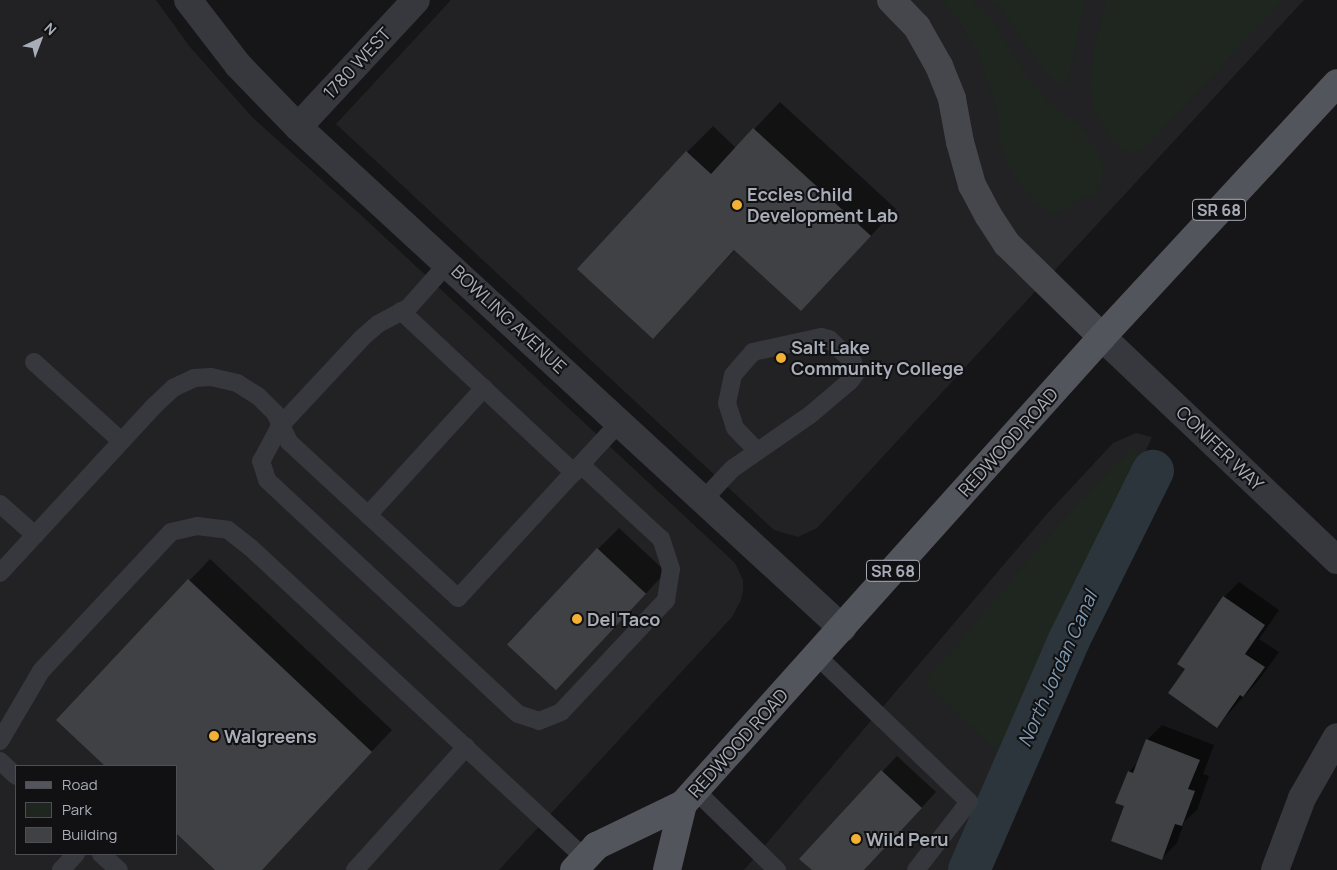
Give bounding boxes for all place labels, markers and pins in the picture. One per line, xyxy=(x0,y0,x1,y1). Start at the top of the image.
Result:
place label: Eccles Child Development Lab xyxy=(747,184,898,226)
marker: Eccles Child Development Lab xyxy=(731,199,743,211)
place label: Salt Lake Community College xyxy=(791,337,964,379)
marker: Salt Lake Community College xyxy=(775,352,787,364)
place label: Del Taco xyxy=(587,608,660,630)
marker: Del Taco xyxy=(571,613,583,625)
place label: Walgreens xyxy=(224,725,317,747)
marker: Walgreens xyxy=(208,730,220,742)
place label: Wild Peru xyxy=(866,828,949,850)
marker: Wild Peru xyxy=(850,833,862,845)

